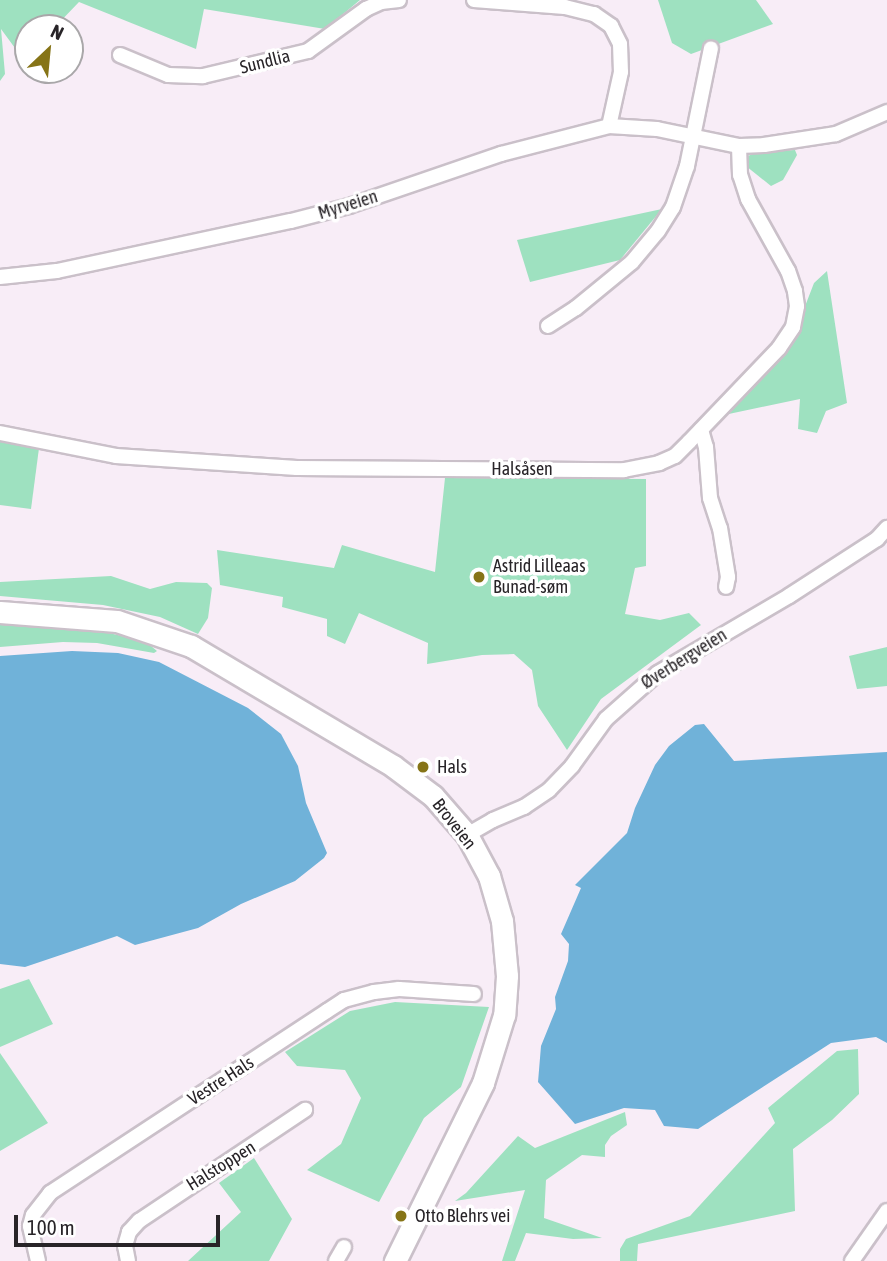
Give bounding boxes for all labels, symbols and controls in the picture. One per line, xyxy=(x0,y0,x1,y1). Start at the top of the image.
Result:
north arrow xyxy=(14,14,84,84)
text: N xyxy=(47,20,67,44)
street label: Sundlia xyxy=(238,45,292,79)
street label: Myrveien xyxy=(316,186,380,224)
street label: Halsåsen xyxy=(491,458,553,480)
place label: Astrid Lilleaas Bunad-søm xyxy=(493,556,586,598)
marker: Astrid Lilleaas Bunad-søm xyxy=(471,569,487,585)
street label: Øverbergveien xyxy=(637,624,731,694)
place label: Hals xyxy=(437,756,467,778)
marker: Hals xyxy=(415,759,431,775)
street label: Broveien xyxy=(427,794,481,854)
street label: Vestre Hals xyxy=(184,1052,258,1110)
street label: Halstoppen xyxy=(182,1136,260,1196)
scale bar xyxy=(18,1202,224,1246)
place label: Otto Blehrs vei xyxy=(415,1205,510,1227)
marker: Otto Blehrs vei xyxy=(393,1208,409,1224)
text: 100 m xyxy=(27,1215,75,1239)

